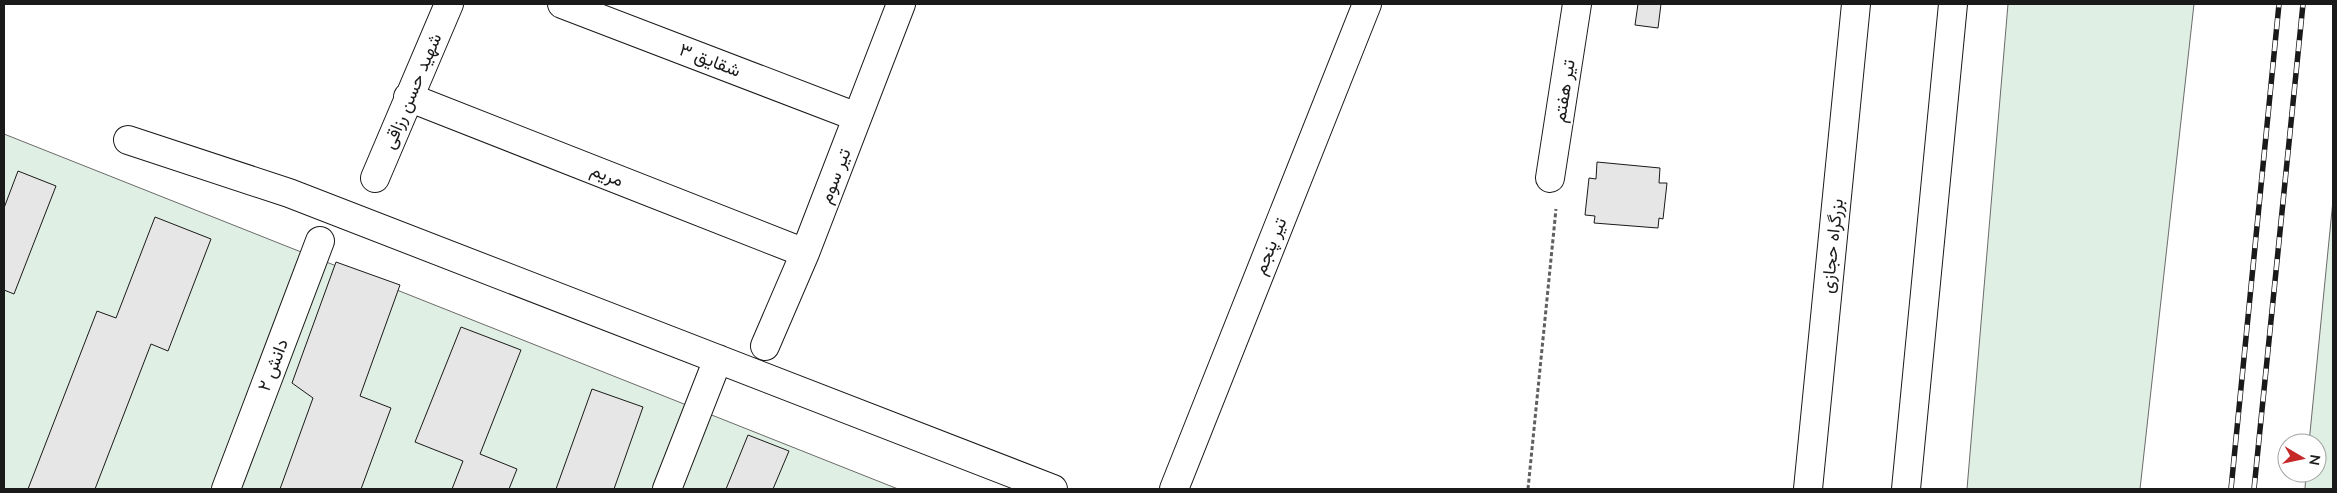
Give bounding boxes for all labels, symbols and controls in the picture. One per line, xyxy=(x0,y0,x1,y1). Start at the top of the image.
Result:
street label: شهید حسن رزاقی xyxy=(377,29,446,152)
street label: شقایق ۳ xyxy=(676,37,744,82)
street label: تیر هفتم xyxy=(1547,58,1581,124)
street label: تیر سوم xyxy=(814,145,856,207)
street label: مریم xyxy=(587,158,627,192)
street label: بزرگراه حجازی xyxy=(1815,197,1848,295)
street label: تیر پنجم xyxy=(1248,214,1292,278)
street label: دانش ۲ xyxy=(252,335,293,394)
north arrow xyxy=(2277,433,2327,483)
text: N xyxy=(2305,453,2325,467)

